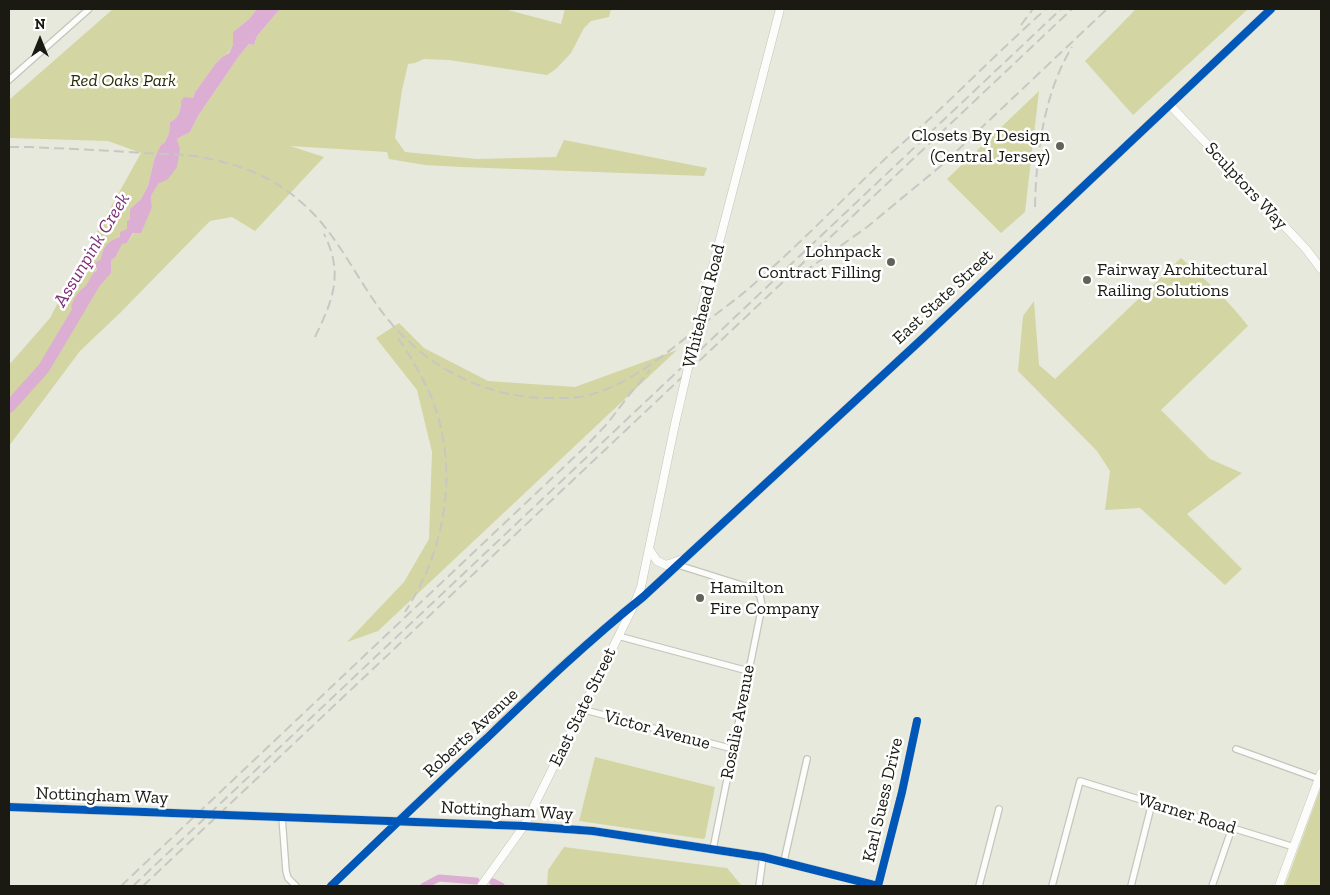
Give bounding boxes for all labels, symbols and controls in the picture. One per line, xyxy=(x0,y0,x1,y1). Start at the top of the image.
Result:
north arrow xyxy=(15,15,65,65)
text: N xyxy=(35,16,45,33)
park label: Red Oaks Park xyxy=(70,70,176,92)
place label: Closets By Design (Central Jersey) xyxy=(911,125,1050,168)
street label: Sculptors Way xyxy=(1200,138,1292,234)
marker: Closets By Design (Central Jersey) xyxy=(1054,140,1066,152)
water label: Assunpink Creek xyxy=(49,189,135,311)
place label: Lohnpack Contract Filling xyxy=(758,241,881,284)
street label: Whitehead Road xyxy=(678,242,730,370)
street label: East State Street xyxy=(888,245,998,349)
marker: Lohnpack Contract Filling xyxy=(885,256,897,268)
place label: Fairway Architectural Railing Solutions xyxy=(1097,259,1267,302)
marker: Fairway Architectural Railing Solutions xyxy=(1081,274,1093,286)
place label: Hamilton Fire Company xyxy=(710,577,819,620)
marker: Hamilton Fire Company xyxy=(694,592,706,604)
street label: East State Street xyxy=(545,644,621,770)
street label: Rosalie Avenue xyxy=(716,663,760,781)
street label: Roberts Avenue xyxy=(419,684,523,782)
street label: Victor Avenue xyxy=(601,705,713,755)
street label: Karl Suess Drive xyxy=(858,736,908,864)
street label: Nottingham Way xyxy=(35,783,169,809)
street label: Warner Road xyxy=(1135,789,1239,839)
street label: Nottingham Way xyxy=(440,797,574,825)

